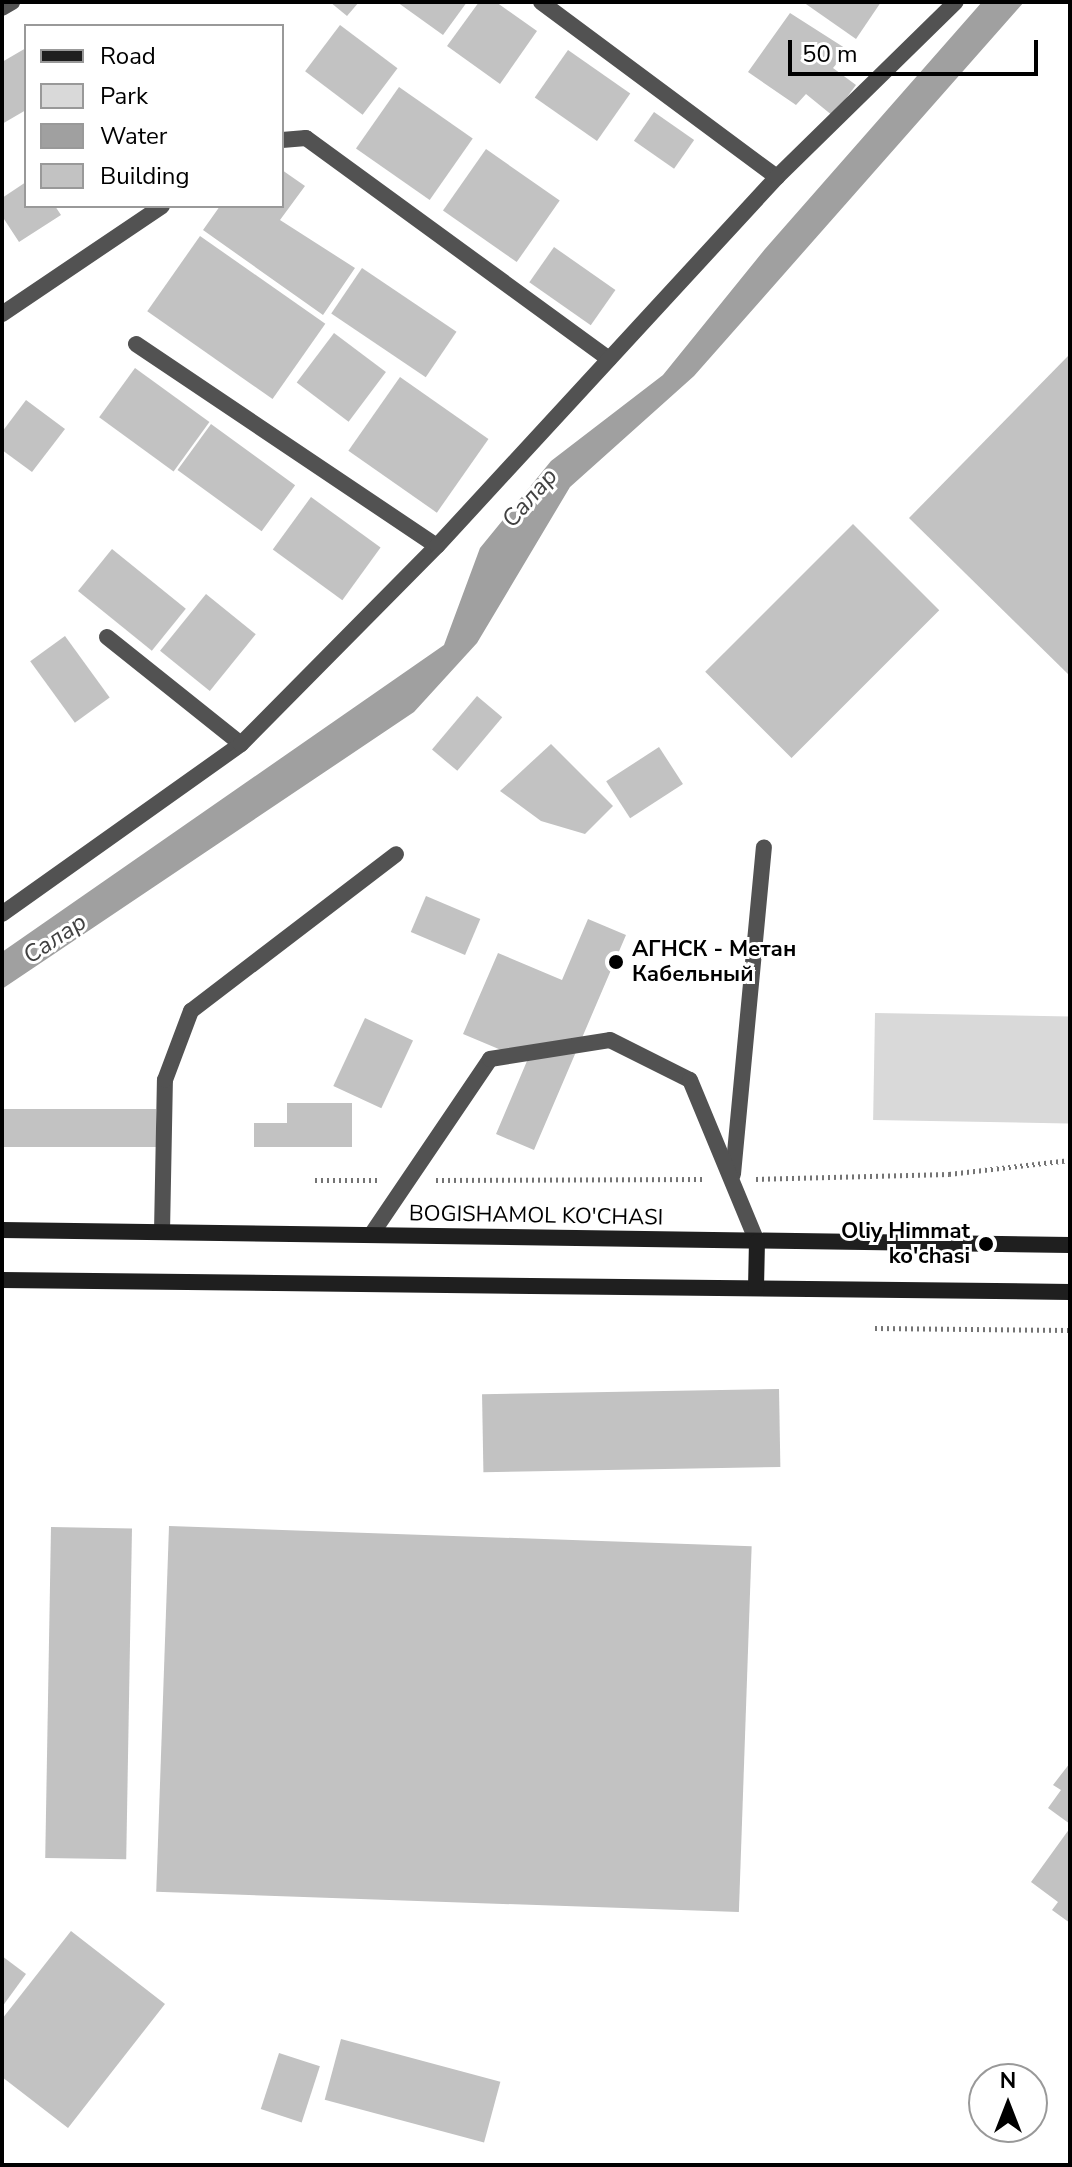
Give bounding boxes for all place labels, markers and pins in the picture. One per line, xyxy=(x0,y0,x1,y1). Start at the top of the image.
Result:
place label: АГНСК - Метан Кабельный xyxy=(632,936,796,988)
marker: АГНСК - Метан Кабельный xyxy=(607,953,625,971)
place label: Oliy Himmat ko'chasi xyxy=(841,1218,970,1270)
marker: Oliy Himmat ko'chasi xyxy=(977,1235,995,1253)

